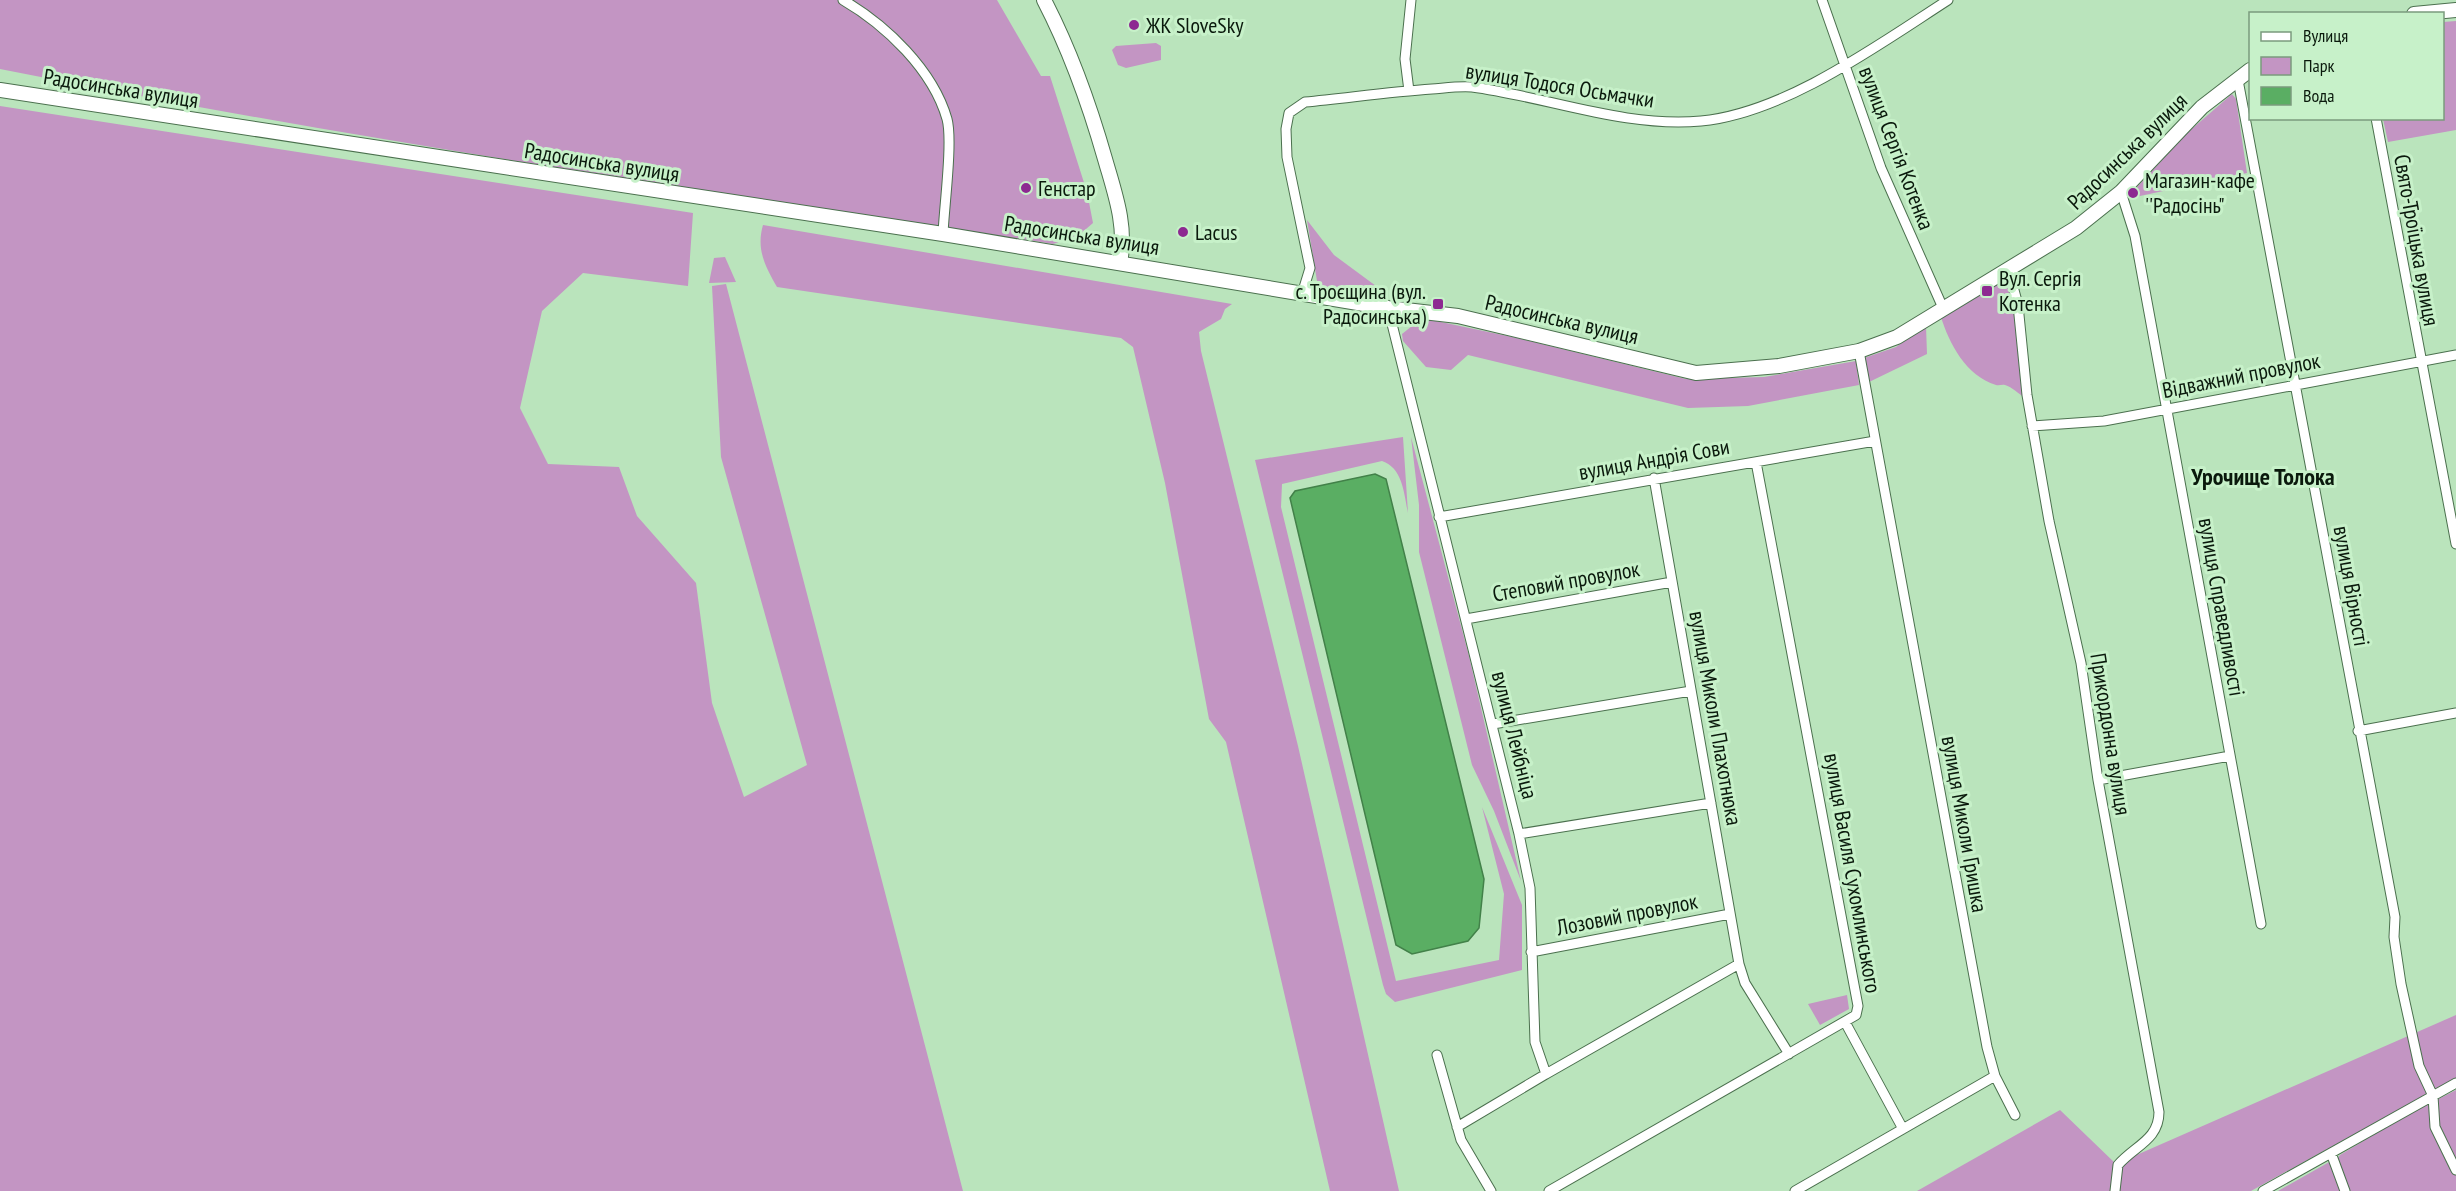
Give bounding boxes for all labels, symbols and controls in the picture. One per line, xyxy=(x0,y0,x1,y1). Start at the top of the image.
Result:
place label: ЖК SloveSky xyxy=(1145,11,1244,39)
legend xyxy=(2249,12,2444,120)
marker: ЖК SloveSky xyxy=(1127,18,1141,32)
text: Вулиця xyxy=(2303,24,2348,47)
text: Парк xyxy=(2303,54,2334,77)
street label: вулиця Тодося Осьмачки xyxy=(1464,56,1656,114)
street label: Радосинська вулиця xyxy=(42,62,200,114)
street label: вулиця Сергія Котенка xyxy=(1853,62,1941,234)
text: Вода xyxy=(2303,84,2334,107)
street label: Радосинська вулиця xyxy=(2061,87,2193,215)
street label: Радосинська вулиця xyxy=(523,136,681,188)
street label: Свято-Троїцька вулиця xyxy=(2388,152,2446,328)
place label: Магазин-кафе ''Радосінь" xyxy=(2145,166,2255,219)
place label: Генстар xyxy=(1038,174,1096,202)
marker: Генстар xyxy=(1019,181,1033,195)
marker: Магазин-кафе ''Радосінь" xyxy=(2126,186,2140,200)
street label: Радосинська вулиця xyxy=(1003,209,1161,261)
place label: Lacus xyxy=(1195,218,1237,246)
marker: Lacus xyxy=(1176,225,1190,239)
place label: Вул. Сергія Котенка xyxy=(1999,264,2081,317)
place label: с. Троєщина (вул. Радосинська) xyxy=(1295,277,1427,330)
marker: Вул. Сергія Котенка xyxy=(1980,284,1994,298)
street label: Радосинська вулиця xyxy=(1483,288,1641,350)
marker: с. Троєщина (вул. Радосинська) xyxy=(1431,297,1445,311)
street label: Відважний провулок xyxy=(2160,346,2323,404)
street label: вулиця Андрія Сови xyxy=(1577,432,1731,486)
district label: Урочище Толока xyxy=(2190,461,2335,492)
street label: вулиця Справедливості xyxy=(2193,516,2251,698)
street label: вулиця Вірності xyxy=(2328,524,2376,648)
street label: Степовий провулок xyxy=(1490,554,1642,608)
street label: вулиця Миколи Плахотнюка xyxy=(1683,609,1749,827)
street label: Прикордонна вулиця xyxy=(2084,651,2138,817)
street label: вулиця Лейбніца xyxy=(1486,668,1544,802)
street label: вулиця Миколи Гришка xyxy=(1936,734,1994,914)
street label: вулиця Василя Сухомлинського xyxy=(1818,751,1888,995)
street label: Лозовий провулок xyxy=(1553,887,1700,942)

